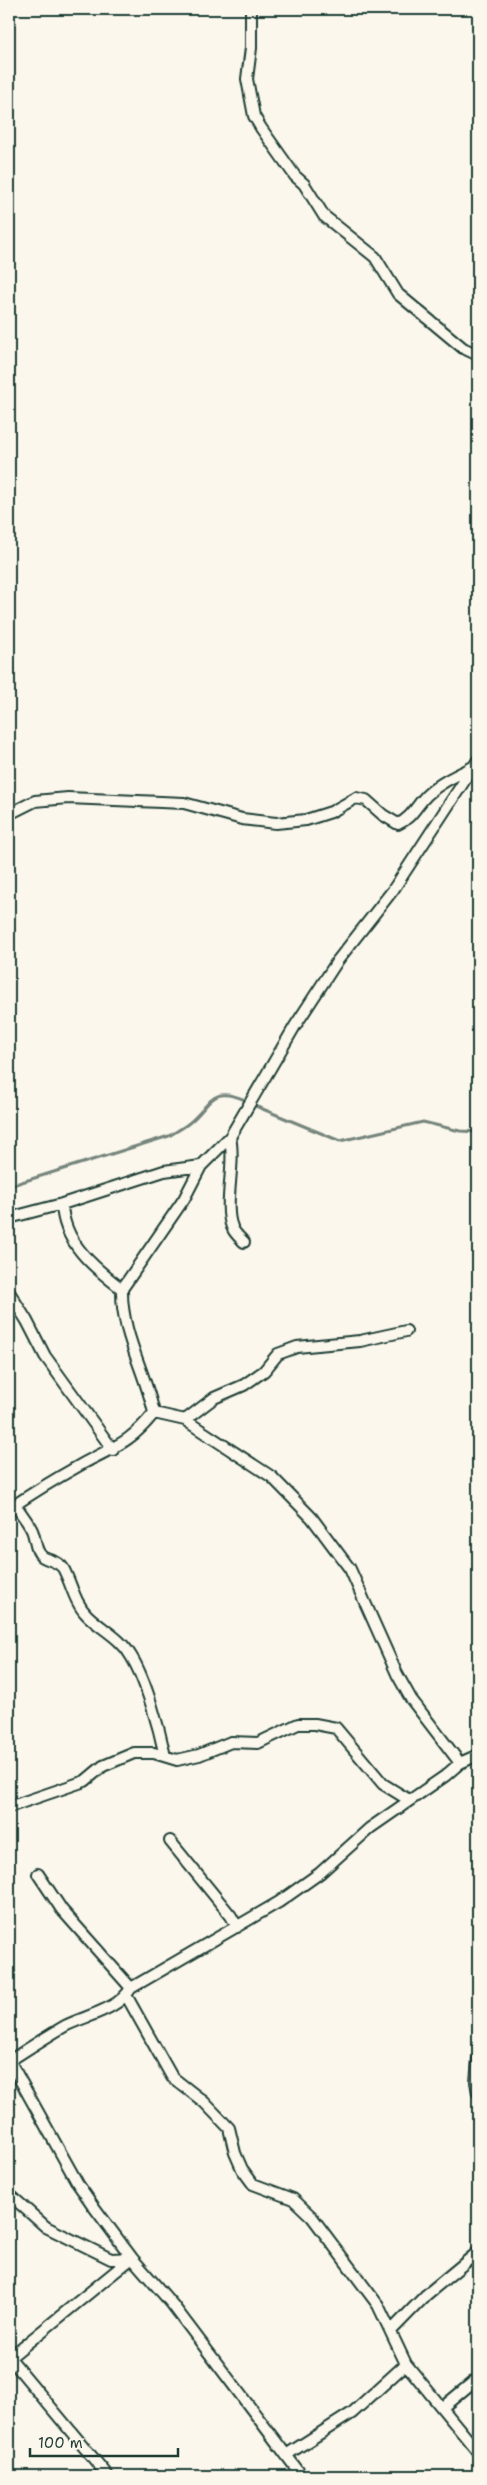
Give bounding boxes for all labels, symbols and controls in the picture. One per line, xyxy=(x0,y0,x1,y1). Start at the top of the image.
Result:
scale bar xyxy=(30,2425,178,2457)
text: 100 m xyxy=(38,2433,83,2453)

